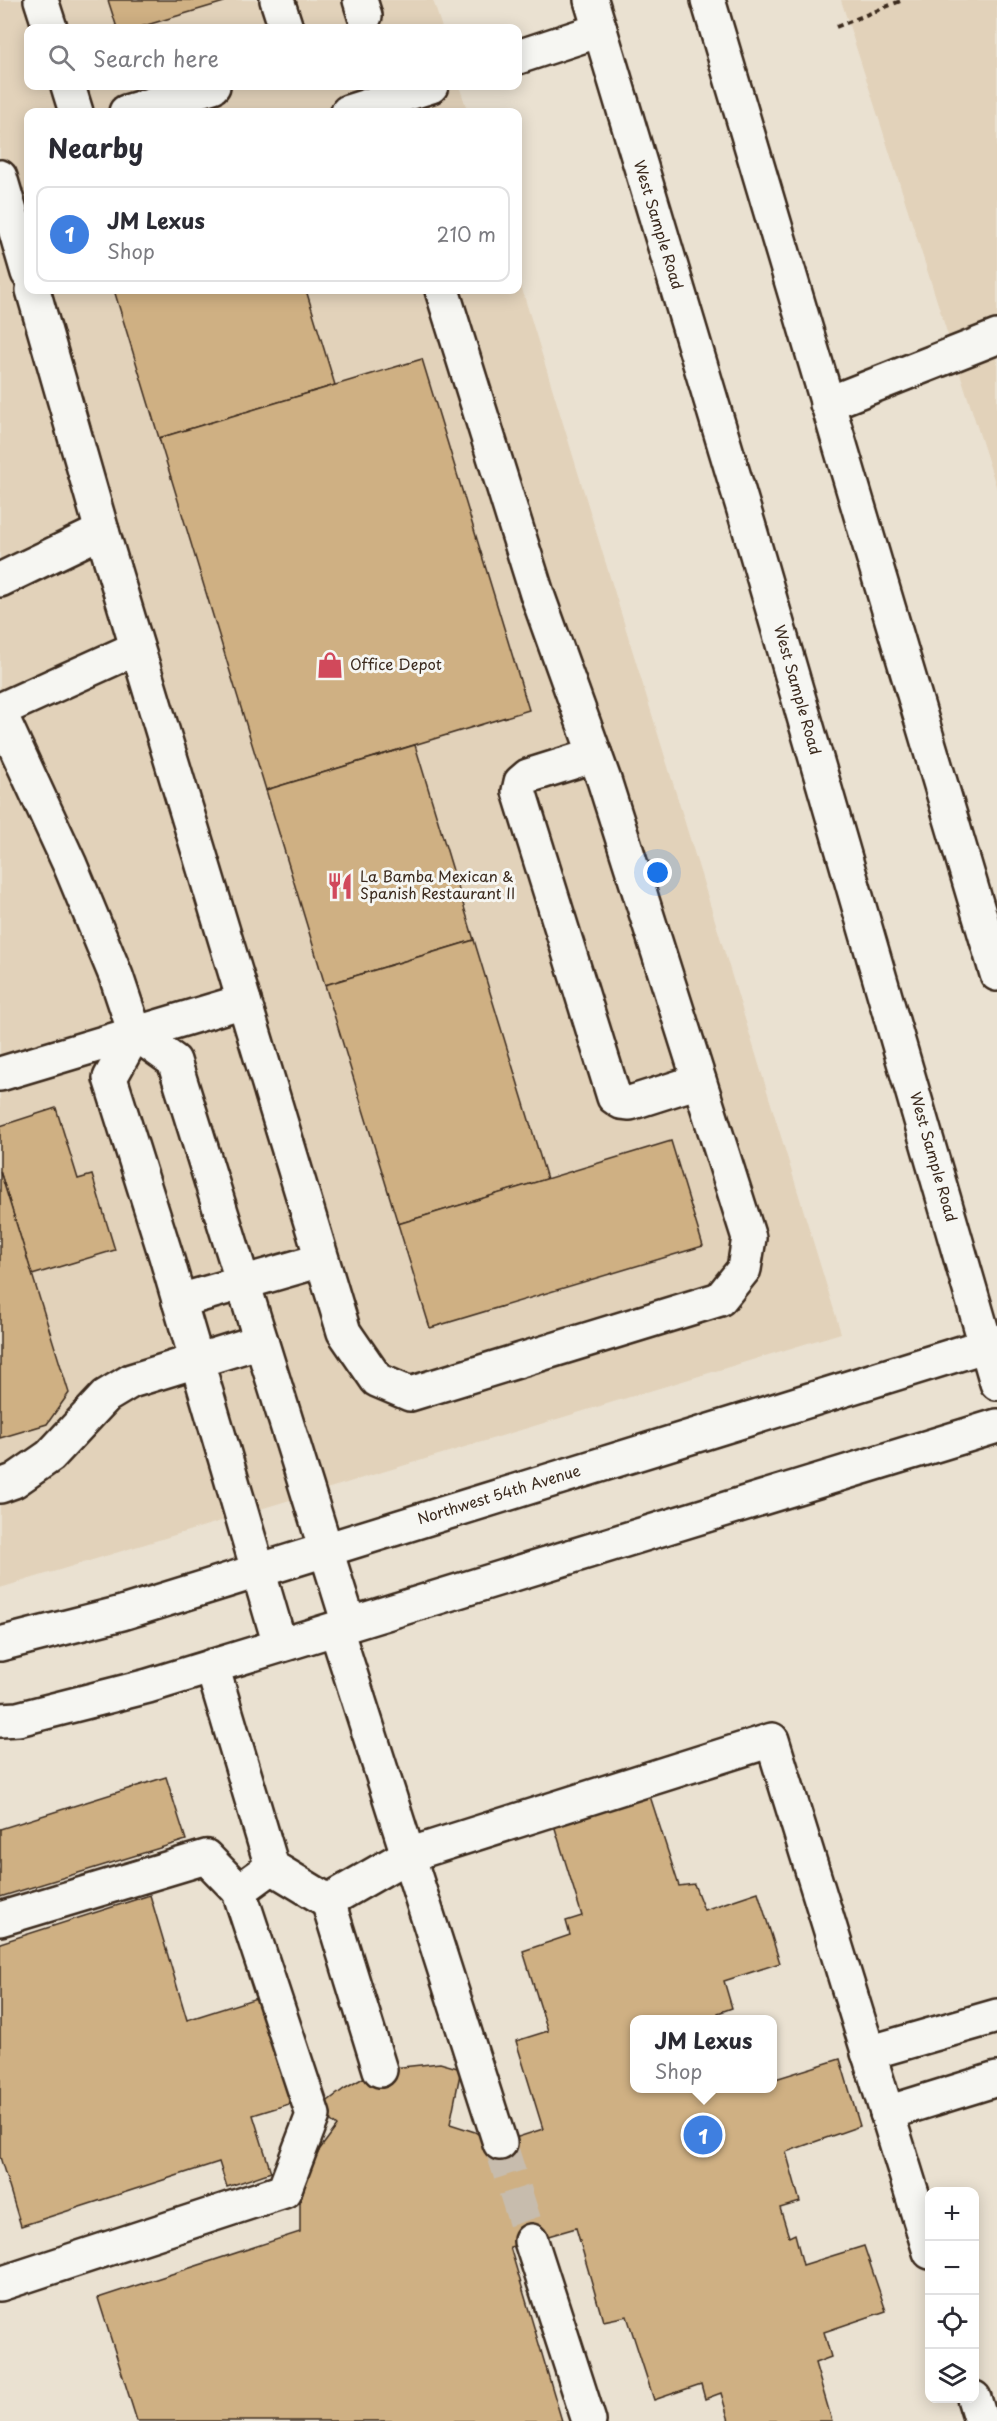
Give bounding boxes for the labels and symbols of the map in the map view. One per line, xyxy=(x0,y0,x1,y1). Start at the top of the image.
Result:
street label: West Sample Road xyxy=(629,157,690,292)
street label: West Sample Road xyxy=(769,622,828,757)
shop icon: Office Depot xyxy=(315,650,345,680)
place label: Office Depot xyxy=(350,652,442,675)
your location xyxy=(643,858,672,887)
place label: La Bamba Mexican & Spanish Restaurant II xyxy=(360,864,515,904)
restaurant icon: La Bamba Mexican & Spanish Restaurant II xyxy=(325,871,355,901)
street label: West Sample Road xyxy=(905,1089,964,1224)
street label: Northwest 54th Avenue xyxy=(414,1458,583,1529)
pin: 1 xyxy=(684,2112,722,2158)

